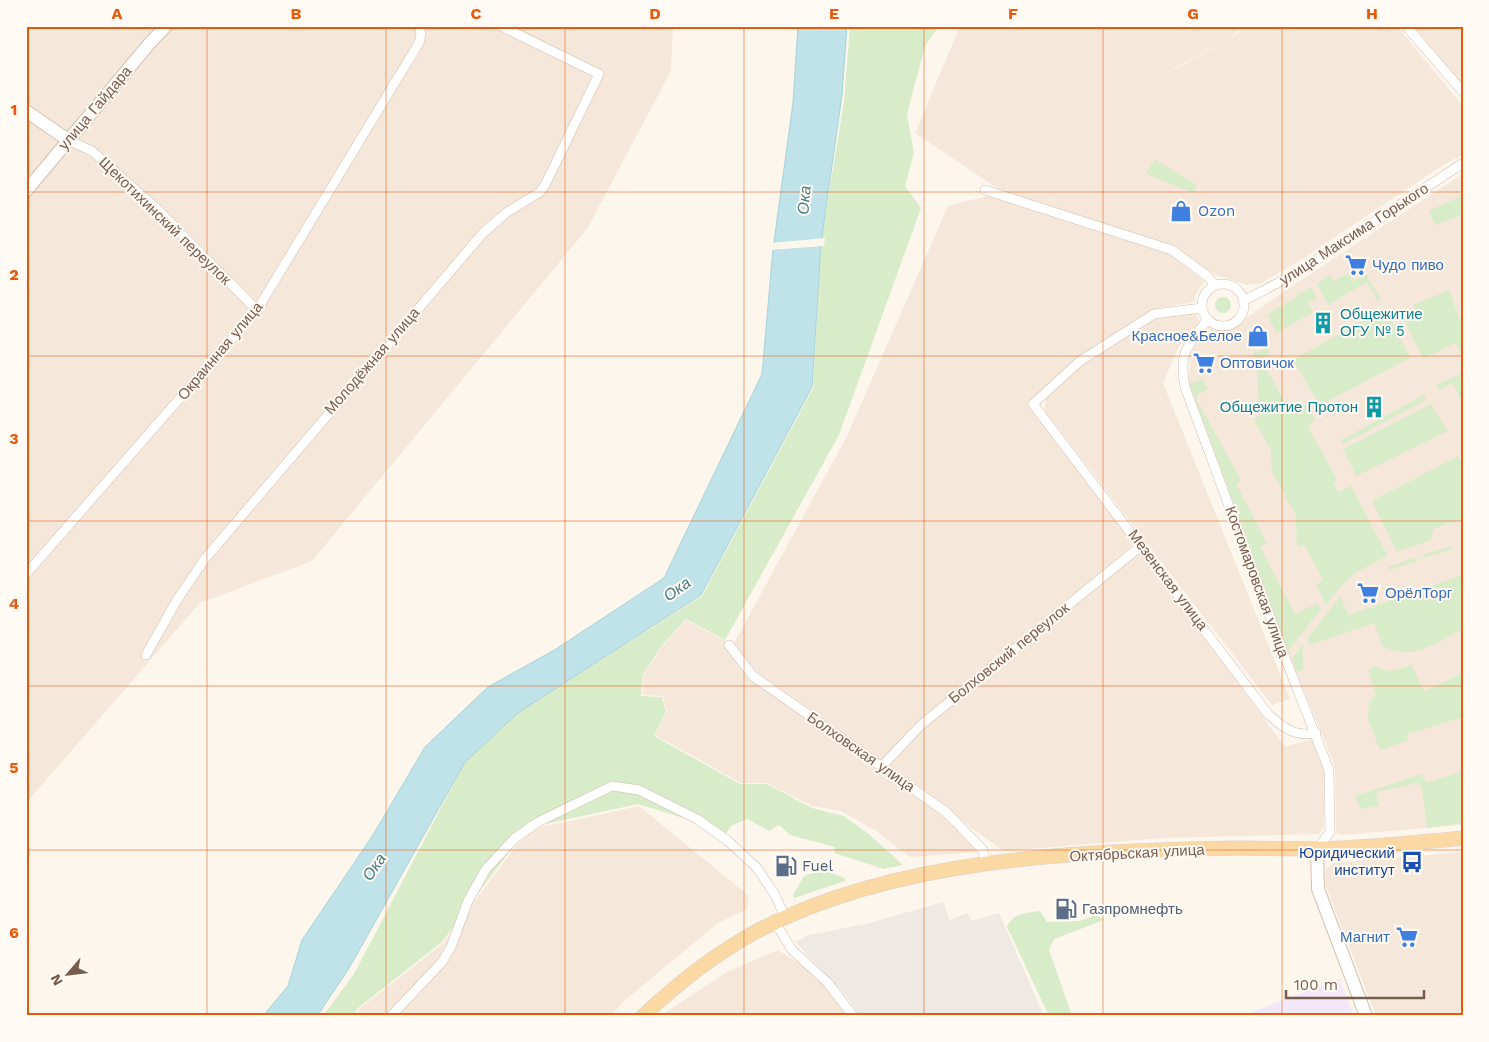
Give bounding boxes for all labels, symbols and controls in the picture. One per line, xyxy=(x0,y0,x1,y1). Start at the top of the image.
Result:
text: A xyxy=(112,4,123,23)
text: B xyxy=(291,4,302,23)
text: C xyxy=(471,4,482,23)
text: D xyxy=(649,4,661,23)
text: E xyxy=(829,4,839,23)
text: F xyxy=(1008,4,1018,23)
text: G xyxy=(1187,4,1199,23)
text: H xyxy=(1366,4,1378,23)
street label: улица Гайдара xyxy=(55,62,136,154)
text: 1 xyxy=(11,100,17,119)
street label: Щекотихинский переулок xyxy=(95,153,235,289)
street label: улица Максима Горького xyxy=(1276,179,1432,289)
water label: Ока xyxy=(793,185,815,215)
shop icon: Ozon xyxy=(1168,198,1194,224)
place label: Ozon xyxy=(1198,202,1235,220)
supermarket icon: Чудо пиво xyxy=(1343,252,1369,278)
place label: Чудо пиво xyxy=(1372,256,1444,274)
text: 2 xyxy=(9,265,19,284)
street label: Окраинная улица xyxy=(174,298,267,404)
street label: Молодёжная улица xyxy=(321,303,424,418)
place label: Общежитие ОГУ № 5 xyxy=(1340,305,1423,340)
building icon: Общежитие ОГУ № 5 xyxy=(1310,310,1336,336)
shop icon: Красное&Белое xyxy=(1245,323,1271,349)
place label: Красное&Белое xyxy=(1131,327,1242,345)
supermarket icon: Оптовичок xyxy=(1191,350,1217,376)
place label: Оптовичок xyxy=(1220,354,1294,372)
building icon: Общежитие Протон xyxy=(1361,394,1387,420)
place label: Общежитие Протон xyxy=(1220,398,1358,416)
text: 3 xyxy=(9,429,19,448)
street label: Костомаровская улица xyxy=(1221,504,1293,661)
street label: Мезенская улица xyxy=(1124,526,1212,634)
water label: Ока xyxy=(660,573,694,605)
supermarket icon: ОрёлТорг xyxy=(1355,580,1381,606)
place label: ОрёлТорг xyxy=(1385,584,1453,602)
text: 4 xyxy=(9,594,19,613)
street label: Болховский переулок xyxy=(945,599,1073,707)
street label: Болховская улица xyxy=(804,708,919,796)
text: 5 xyxy=(9,758,19,777)
street label: Октябрьская улица xyxy=(1069,840,1206,866)
place label: Юридический институт xyxy=(1299,844,1395,879)
bus stop icon: Юридический институт xyxy=(1399,849,1425,875)
water label: Ока xyxy=(358,850,390,884)
fuel station icon: Fuel xyxy=(773,853,799,879)
place label: Fuel xyxy=(802,857,833,875)
fuel station icon: Газпромнефть xyxy=(1053,896,1079,922)
place label: Газпромнефть xyxy=(1082,900,1183,918)
text: 6 xyxy=(9,923,19,942)
supermarket icon: Магнит xyxy=(1394,924,1420,950)
place label: Магнит xyxy=(1340,928,1390,946)
north arrow xyxy=(42,950,92,1000)
scale bar xyxy=(1286,967,1424,999)
text: N xyxy=(47,972,66,988)
text: 100 m xyxy=(1294,976,1338,994)

